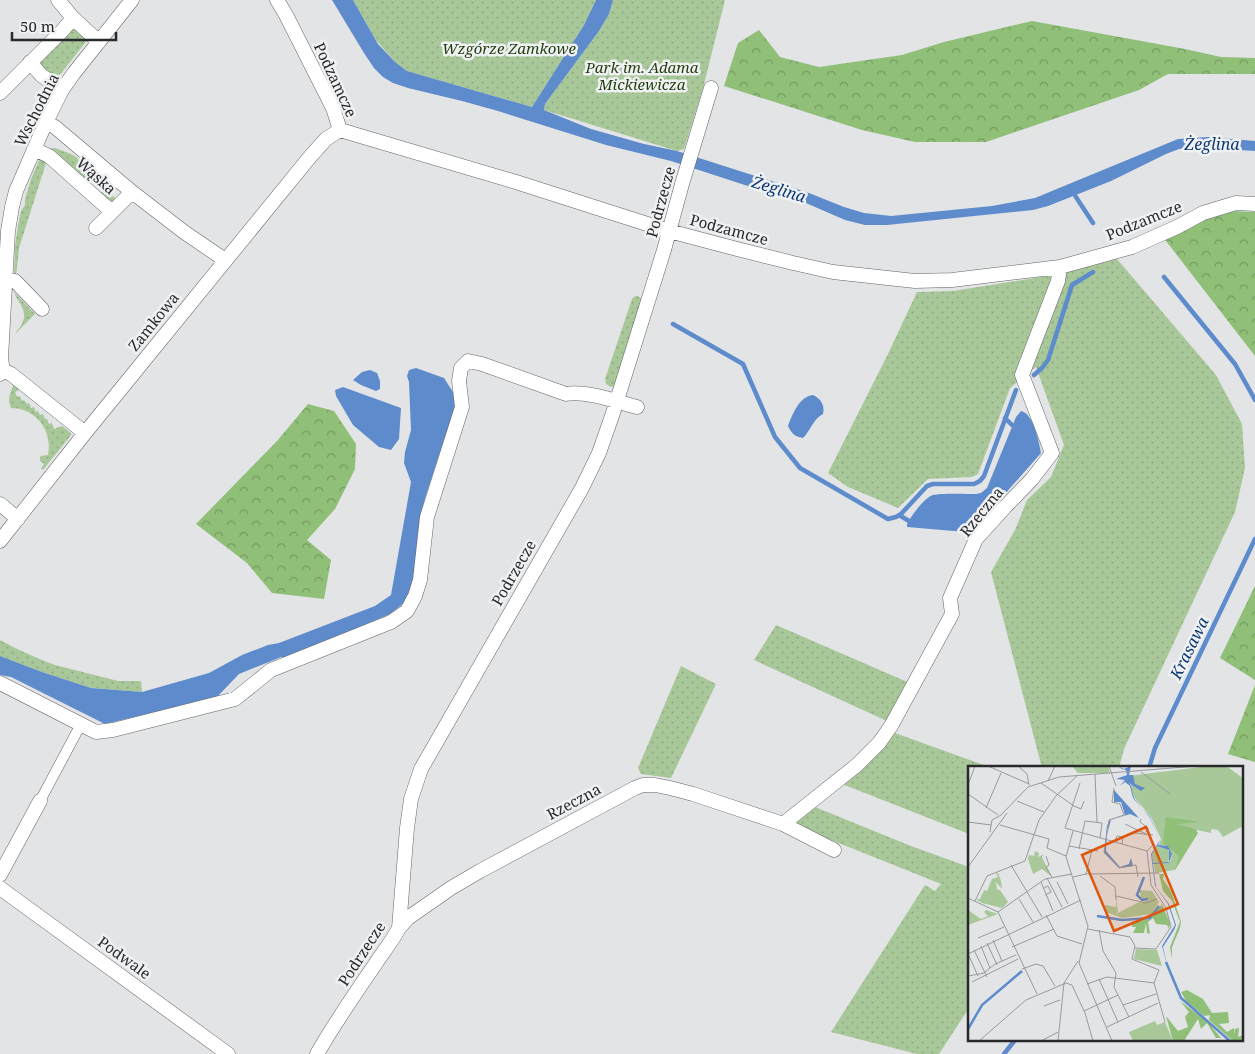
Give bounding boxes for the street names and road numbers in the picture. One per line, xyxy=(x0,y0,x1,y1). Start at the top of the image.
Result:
street label: Podzamcze xyxy=(310,39,362,120)
street label: Wschodnia xyxy=(9,70,63,149)
street label: Wąska xyxy=(72,152,121,198)
street label: Podrzecze xyxy=(641,164,679,239)
street label: Podzamcze xyxy=(1103,196,1185,244)
street label: Podzamcze xyxy=(688,209,771,249)
street label: Zamkowa xyxy=(123,288,183,355)
street label: Rzeczna xyxy=(955,482,1007,540)
street label: Podrzecze xyxy=(486,536,540,609)
street label: Rzeczna xyxy=(543,779,604,824)
street label: Podrzecze xyxy=(333,917,389,989)
street label: Podwale xyxy=(94,931,155,983)

